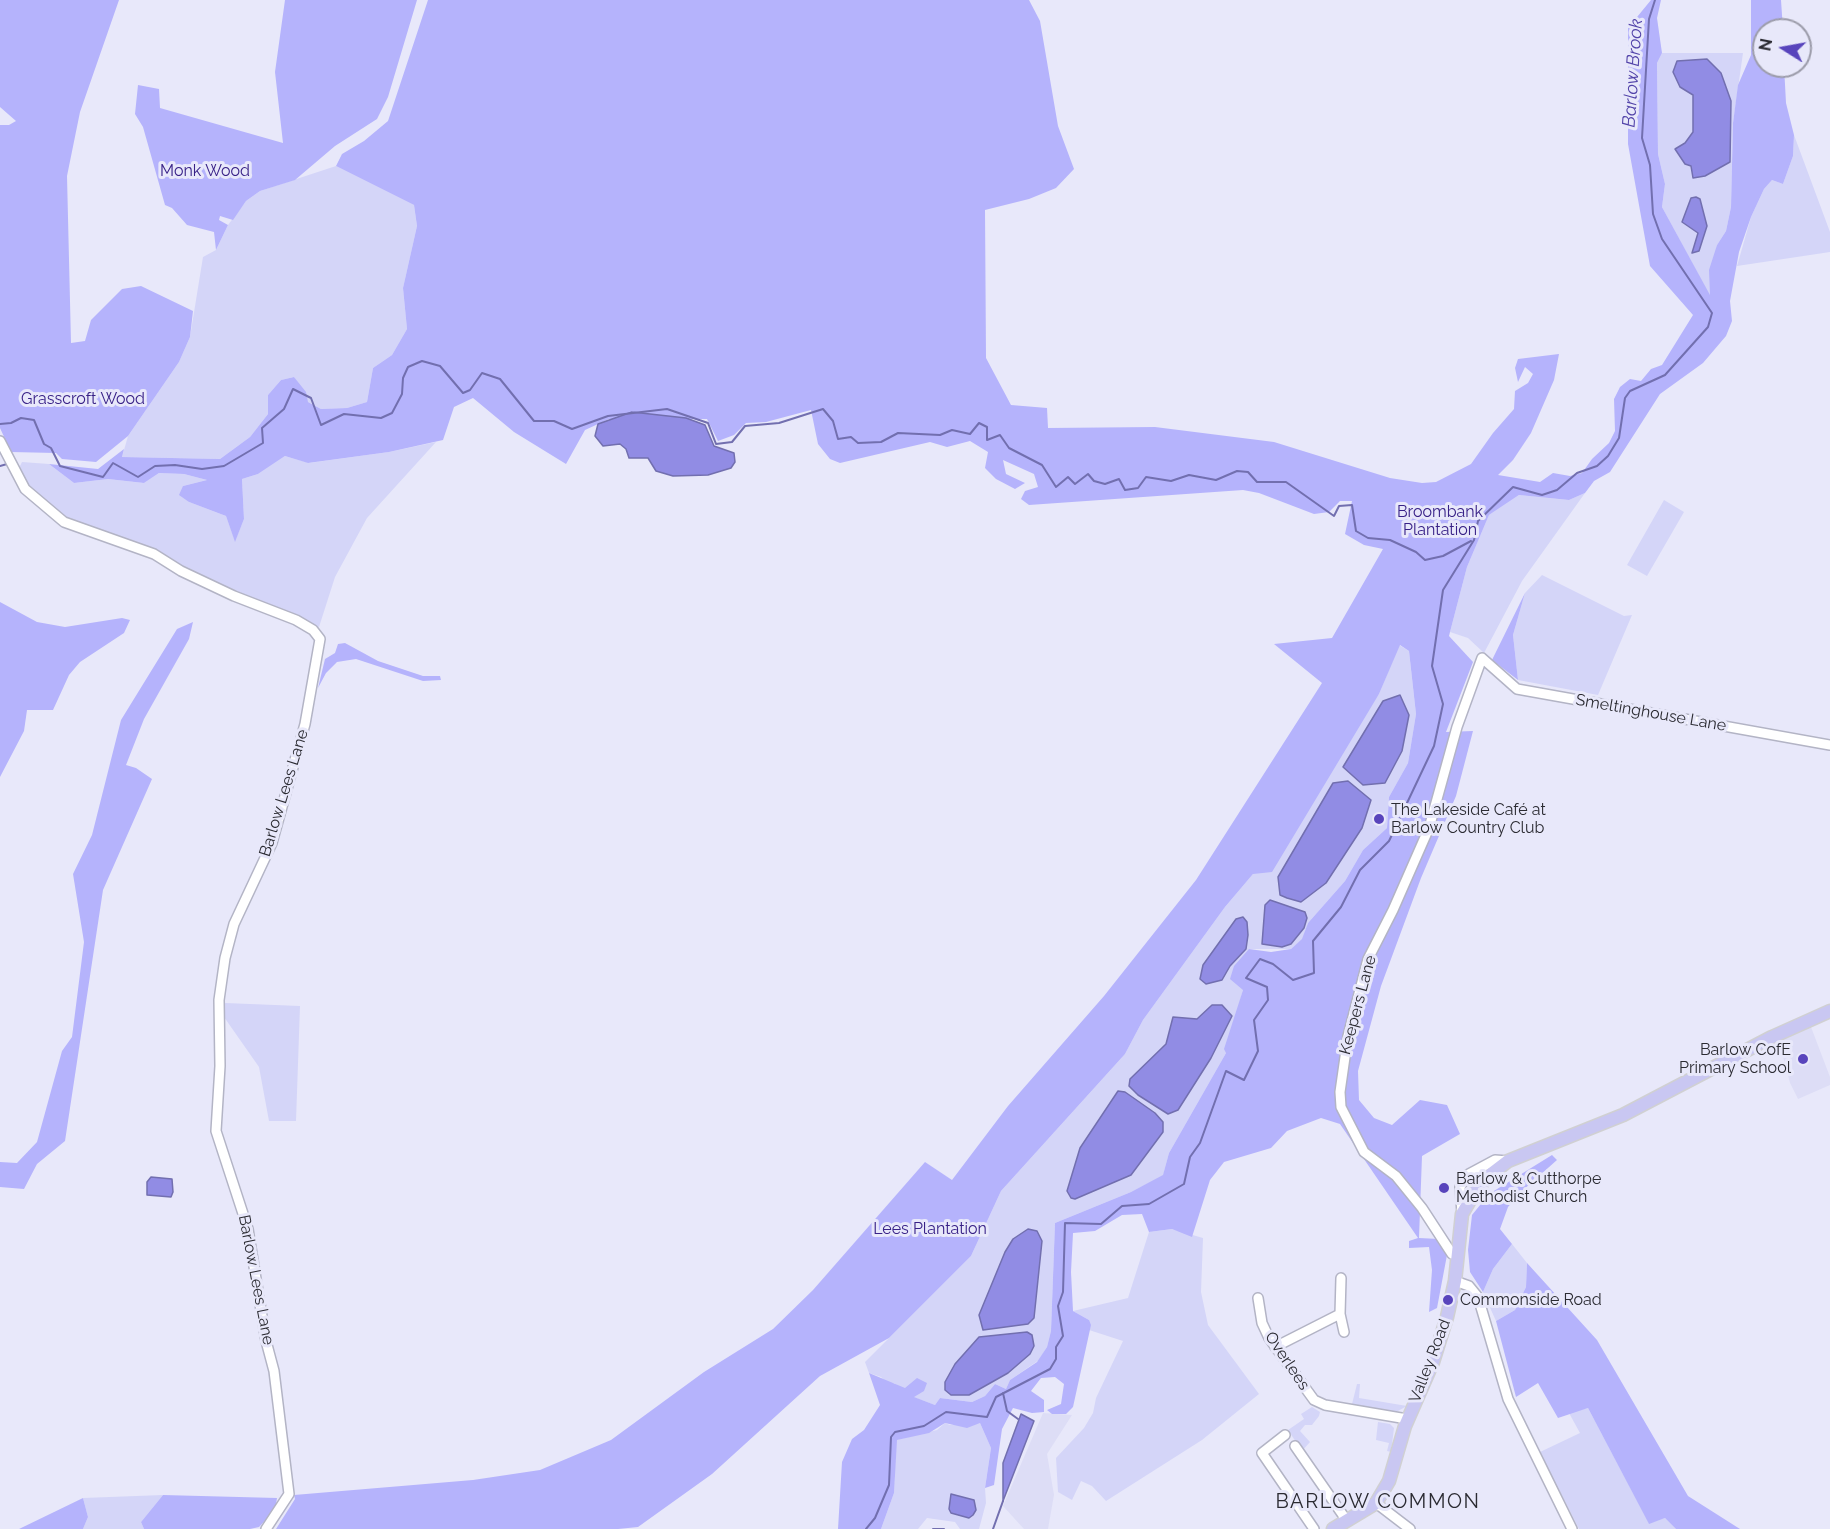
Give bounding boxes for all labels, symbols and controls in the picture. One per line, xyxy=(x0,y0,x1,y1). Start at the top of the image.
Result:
water label: Barlow Brook xyxy=(1618,18,1648,128)
north arrow xyxy=(1752,18,1812,78)
text: N xyxy=(1755,37,1776,53)
park label: Monk Wood xyxy=(160,161,250,181)
park label: Grasscroft Wood xyxy=(21,389,145,409)
park label: Broombank Plantation xyxy=(1397,502,1483,540)
street label: Smeltinghouse Lane xyxy=(1574,690,1728,736)
street label: Barlow Lees Lane xyxy=(255,727,313,859)
place label: The Lakeside Café at Barlow Country Club xyxy=(1391,800,1546,838)
marker: The Lakeside Café at Barlow Country Club xyxy=(1372,812,1386,826)
street label: Keepers Lane xyxy=(1336,953,1380,1057)
place label: Barlow CofE Primary School xyxy=(1679,1040,1791,1078)
marker: Barlow CofE Primary School xyxy=(1796,1052,1810,1066)
place label: Barlow & Cutthorpe Methodist Church xyxy=(1456,1169,1601,1207)
marker: Barlow & Cutthorpe Methodist Church xyxy=(1437,1181,1451,1195)
street label: Barlow Lees Lane xyxy=(234,1213,278,1347)
park label: Lees Plantation xyxy=(873,1219,987,1239)
place label: Commonside Road xyxy=(1460,1290,1602,1310)
marker: Commonside Road xyxy=(1441,1293,1455,1307)
street label: Valley Road xyxy=(1405,1317,1455,1405)
street label: Overlees xyxy=(1261,1328,1313,1394)
district label: BARLOW COMMON xyxy=(1276,1490,1480,1514)

